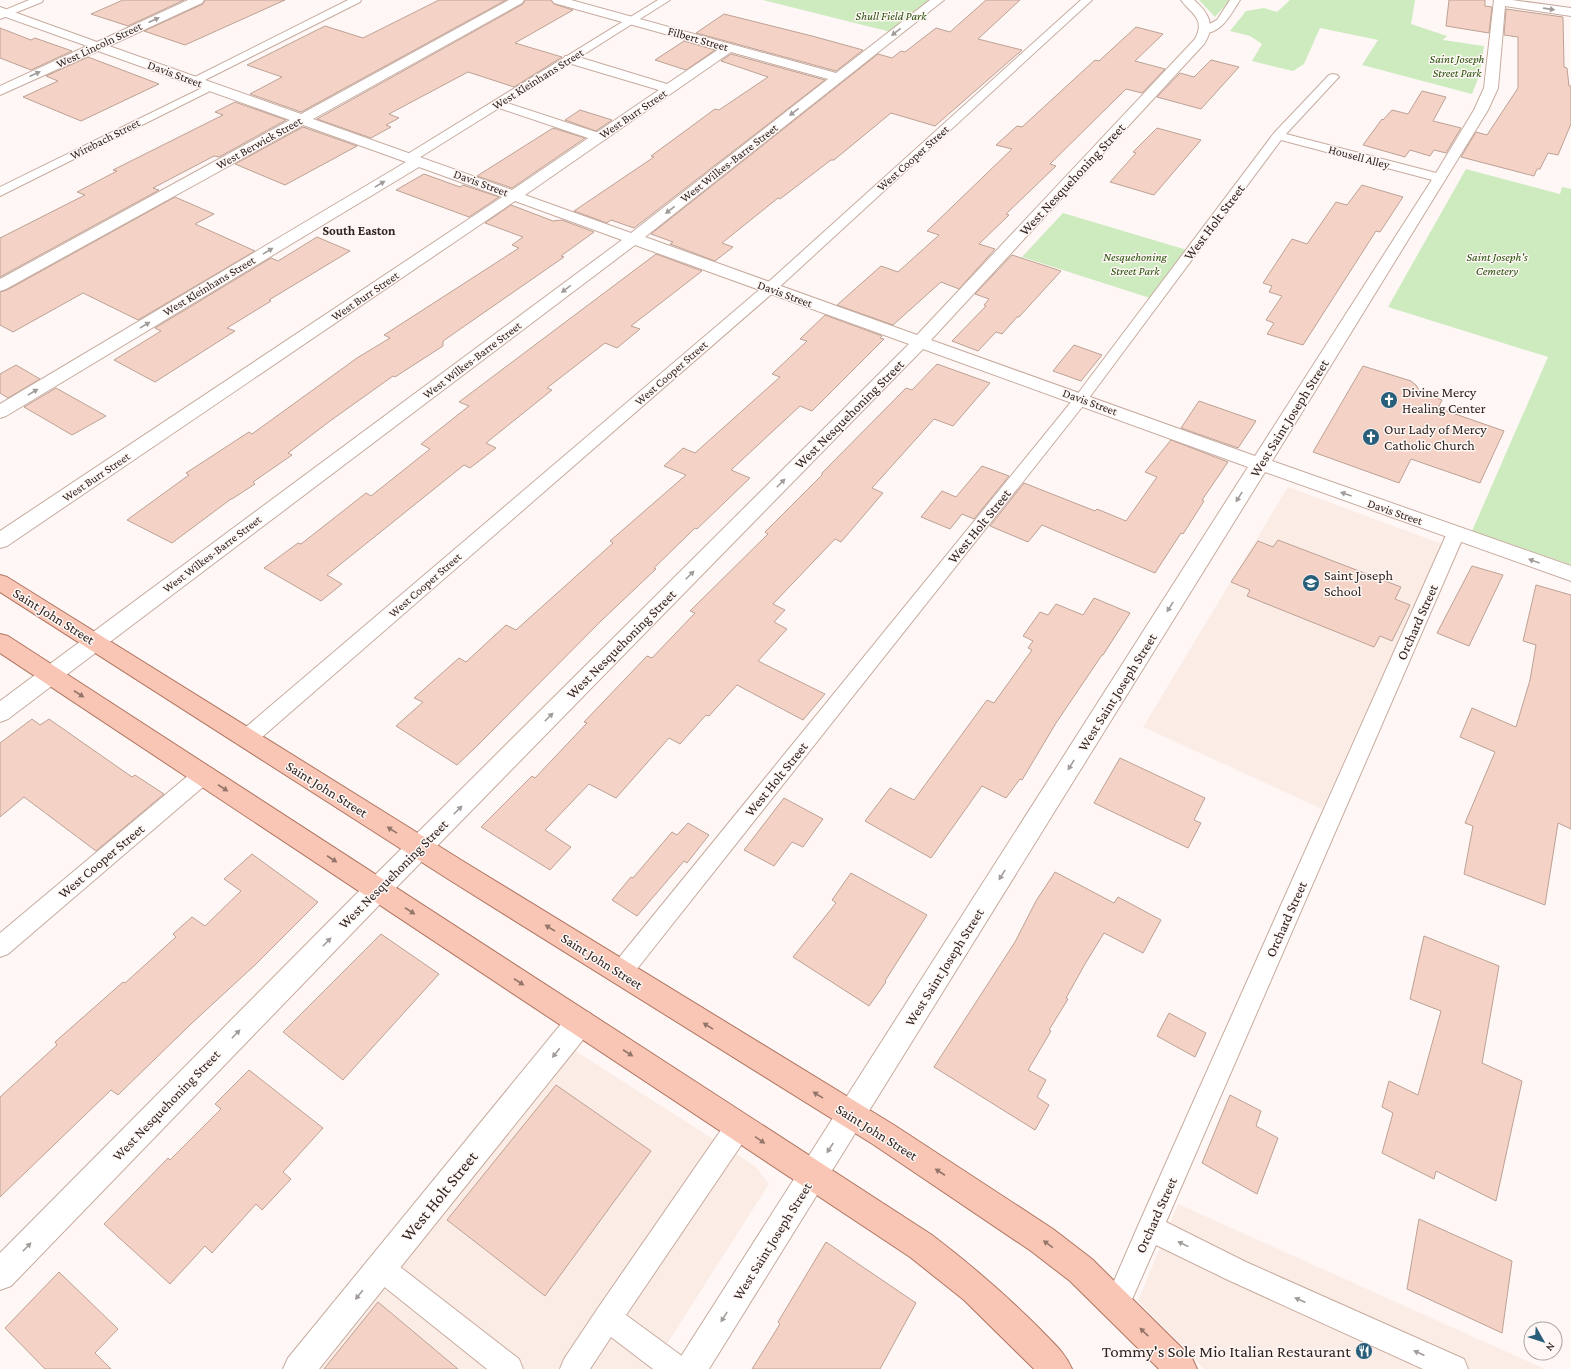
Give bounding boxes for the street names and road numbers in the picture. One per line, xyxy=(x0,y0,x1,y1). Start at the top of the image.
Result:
street label: West Lincoln Street xyxy=(54,19,145,71)
street label: Filbert Street xyxy=(666,24,731,55)
street label: West Kleinhans Street xyxy=(490,45,587,113)
street label: Davis Street xyxy=(146,58,205,91)
street label: West Burr Street xyxy=(597,86,670,142)
street label: West Berwick Street xyxy=(214,113,305,172)
street label: Wirebach Street xyxy=(68,115,143,163)
street label: West Nesquehoning Street xyxy=(1016,119,1129,239)
street label: West Wilkes-Barre Street xyxy=(677,120,781,205)
street label: West Cooper Street xyxy=(874,121,953,194)
street label: Housell Alley xyxy=(1327,142,1392,172)
street label: Davis Street xyxy=(452,167,511,200)
street label: West Holt Street xyxy=(1180,181,1248,263)
street label: West Kleinhans Street xyxy=(160,252,259,319)
street label: West Burr Street xyxy=(329,268,402,324)
street label: Davis Street xyxy=(756,278,815,311)
street label: West Wilkes-Barre Street xyxy=(420,318,525,402)
street label: West Cooper Street xyxy=(632,337,711,408)
street label: West Nesquehoning Street xyxy=(791,356,907,472)
street label: West Saint Joseph Street xyxy=(1246,356,1332,480)
street label: Davis Street xyxy=(1061,386,1120,419)
street label: West Burr Street xyxy=(60,449,133,505)
street label: West Holt Street xyxy=(944,485,1014,566)
street label: Davis Street xyxy=(1366,496,1425,528)
street label: West Wilkes-Barre Street xyxy=(160,512,265,596)
street label: West Cooper Street xyxy=(386,549,465,620)
street label: Orchard Street xyxy=(1393,581,1441,662)
street label: Saint John Street xyxy=(10,585,98,648)
street label: West Nesquehoning Street xyxy=(563,586,679,702)
street label: West Saint Joseph Street xyxy=(1074,630,1160,754)
street label: West Holt Street xyxy=(741,738,811,819)
street label: Saint John Street xyxy=(283,758,371,821)
street label: West Nesquehoning Street xyxy=(335,816,451,932)
street label: West Cooper Street xyxy=(55,820,147,902)
street label: Orchard Street xyxy=(1262,878,1310,959)
street label: West Saint Joseph Street xyxy=(901,905,987,1029)
street label: Saint John Street xyxy=(558,930,646,993)
street label: West Nesquehoning Street xyxy=(109,1046,223,1164)
street label: Saint John Street xyxy=(833,1101,921,1164)
street label: West Holt Street xyxy=(397,1147,482,1245)
street label: Orchard Street xyxy=(1132,1174,1180,1255)
street label: West Saint Joseph Street xyxy=(729,1179,815,1303)

